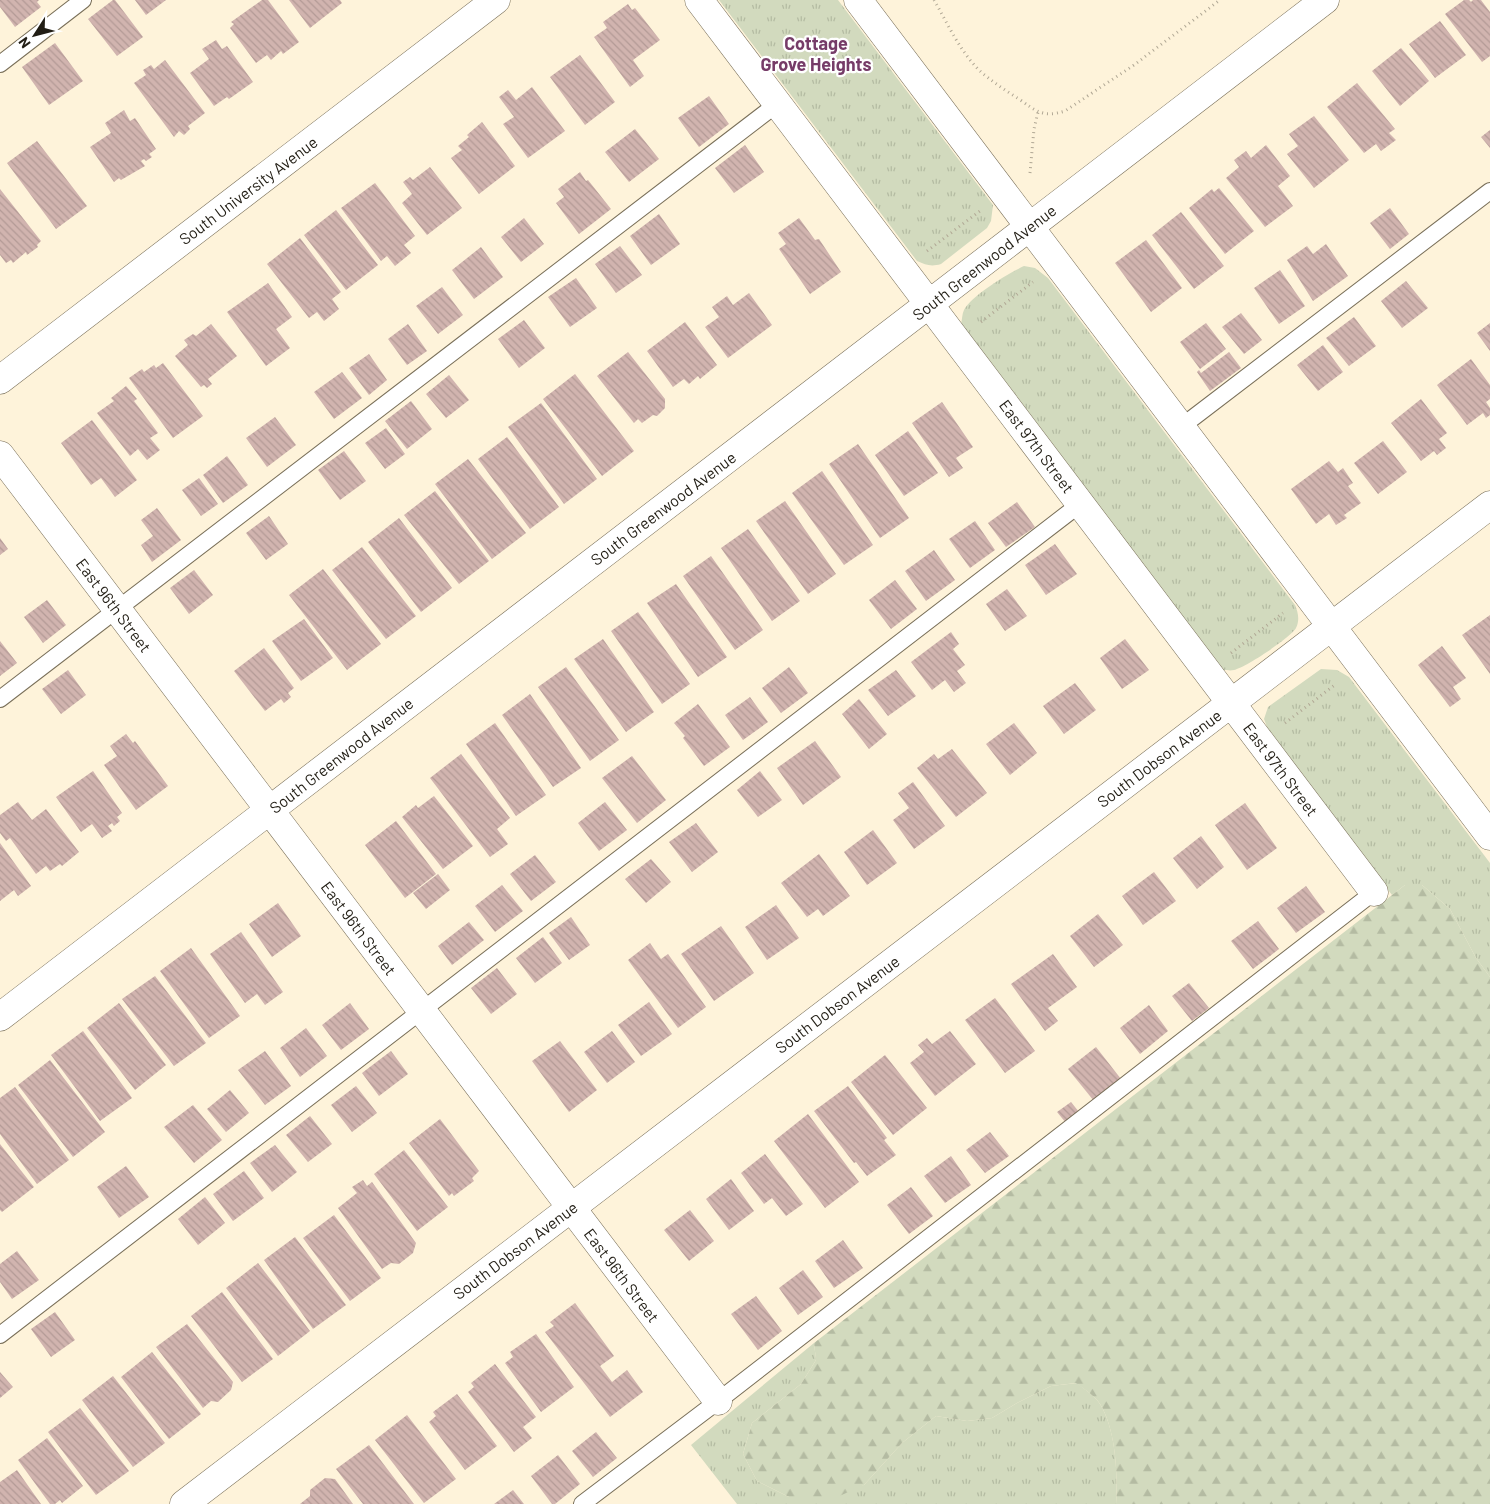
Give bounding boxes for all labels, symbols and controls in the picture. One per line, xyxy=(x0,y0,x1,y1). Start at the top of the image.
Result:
north arrow xyxy=(10,10,60,60)
district label: Cottage Grove Heights xyxy=(761,32,871,75)
text: N xyxy=(14,34,34,52)
street label: South University Avenue xyxy=(175,132,321,248)
street label: South Greenwood Avenue xyxy=(908,200,1060,324)
street label: East 97th Street xyxy=(996,396,1078,496)
street label: South Greenwood Avenue xyxy=(587,447,739,569)
street label: East 96th Street xyxy=(73,554,155,656)
street label: South Greenwood Avenue xyxy=(265,693,417,817)
street label: South Dobson Avenue xyxy=(1093,705,1225,811)
street label: East 97th Street xyxy=(1240,719,1322,819)
street label: East 96th Street xyxy=(318,877,400,979)
street label: South Dobson Avenue xyxy=(771,951,903,1057)
street label: South Dobson Avenue xyxy=(449,1197,581,1303)
street label: East 96th Street xyxy=(581,1224,663,1326)

